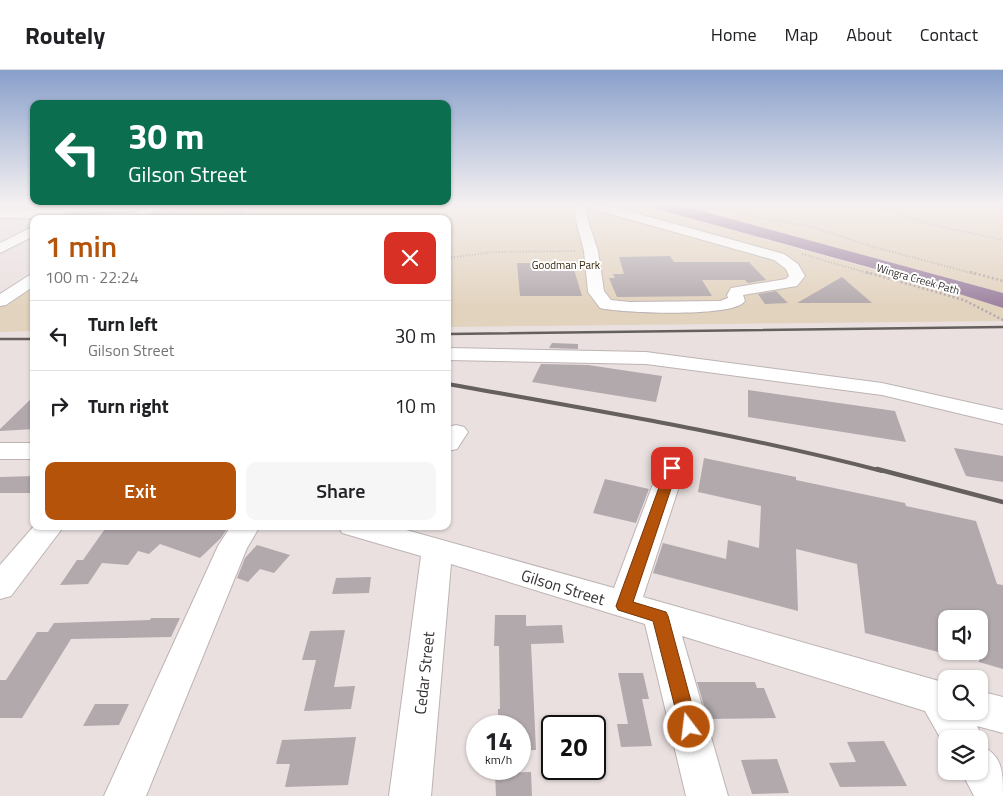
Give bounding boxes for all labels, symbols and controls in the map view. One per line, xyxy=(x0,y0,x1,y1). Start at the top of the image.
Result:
text: Routely xyxy=(25,17,105,53)
text: Home xyxy=(711,21,757,48)
text: Map xyxy=(785,21,818,48)
text: About xyxy=(846,21,892,48)
text: Contact xyxy=(920,21,978,48)
text: 30 m xyxy=(128,109,204,163)
icon: left xyxy=(45,120,110,185)
text: Gilson Street xyxy=(128,157,247,191)
text: 1 min xyxy=(45,223,117,269)
button: close xyxy=(384,232,436,284)
park label: Goodman Park xyxy=(532,257,601,273)
street label: Wingra Creek Path xyxy=(875,260,961,299)
text: 100 m · 22:24 xyxy=(45,265,139,289)
text: Turn left xyxy=(88,309,158,338)
text: 30 m xyxy=(395,321,436,350)
icon: left xyxy=(45,322,73,350)
text: Gilson Street xyxy=(88,338,174,362)
text: Turn right xyxy=(88,391,169,420)
text: 10 m xyxy=(395,391,436,420)
icon: right xyxy=(45,392,73,420)
pin xyxy=(651,447,693,489)
icon: arrive xyxy=(658,454,686,482)
button: Exit xyxy=(45,462,236,520)
button: Share xyxy=(246,462,436,520)
street label: Gilson Street xyxy=(518,563,608,611)
map controls xyxy=(938,610,988,780)
button: sound xyxy=(938,610,988,660)
street label: Cedar Street xyxy=(408,630,440,716)
button: search xyxy=(938,670,988,720)
position arrow xyxy=(662,700,714,752)
speed limit sign: 20 xyxy=(541,715,606,780)
text: 14 xyxy=(484,722,513,760)
button: layers xyxy=(938,730,988,780)
text: km/h xyxy=(485,750,512,769)

